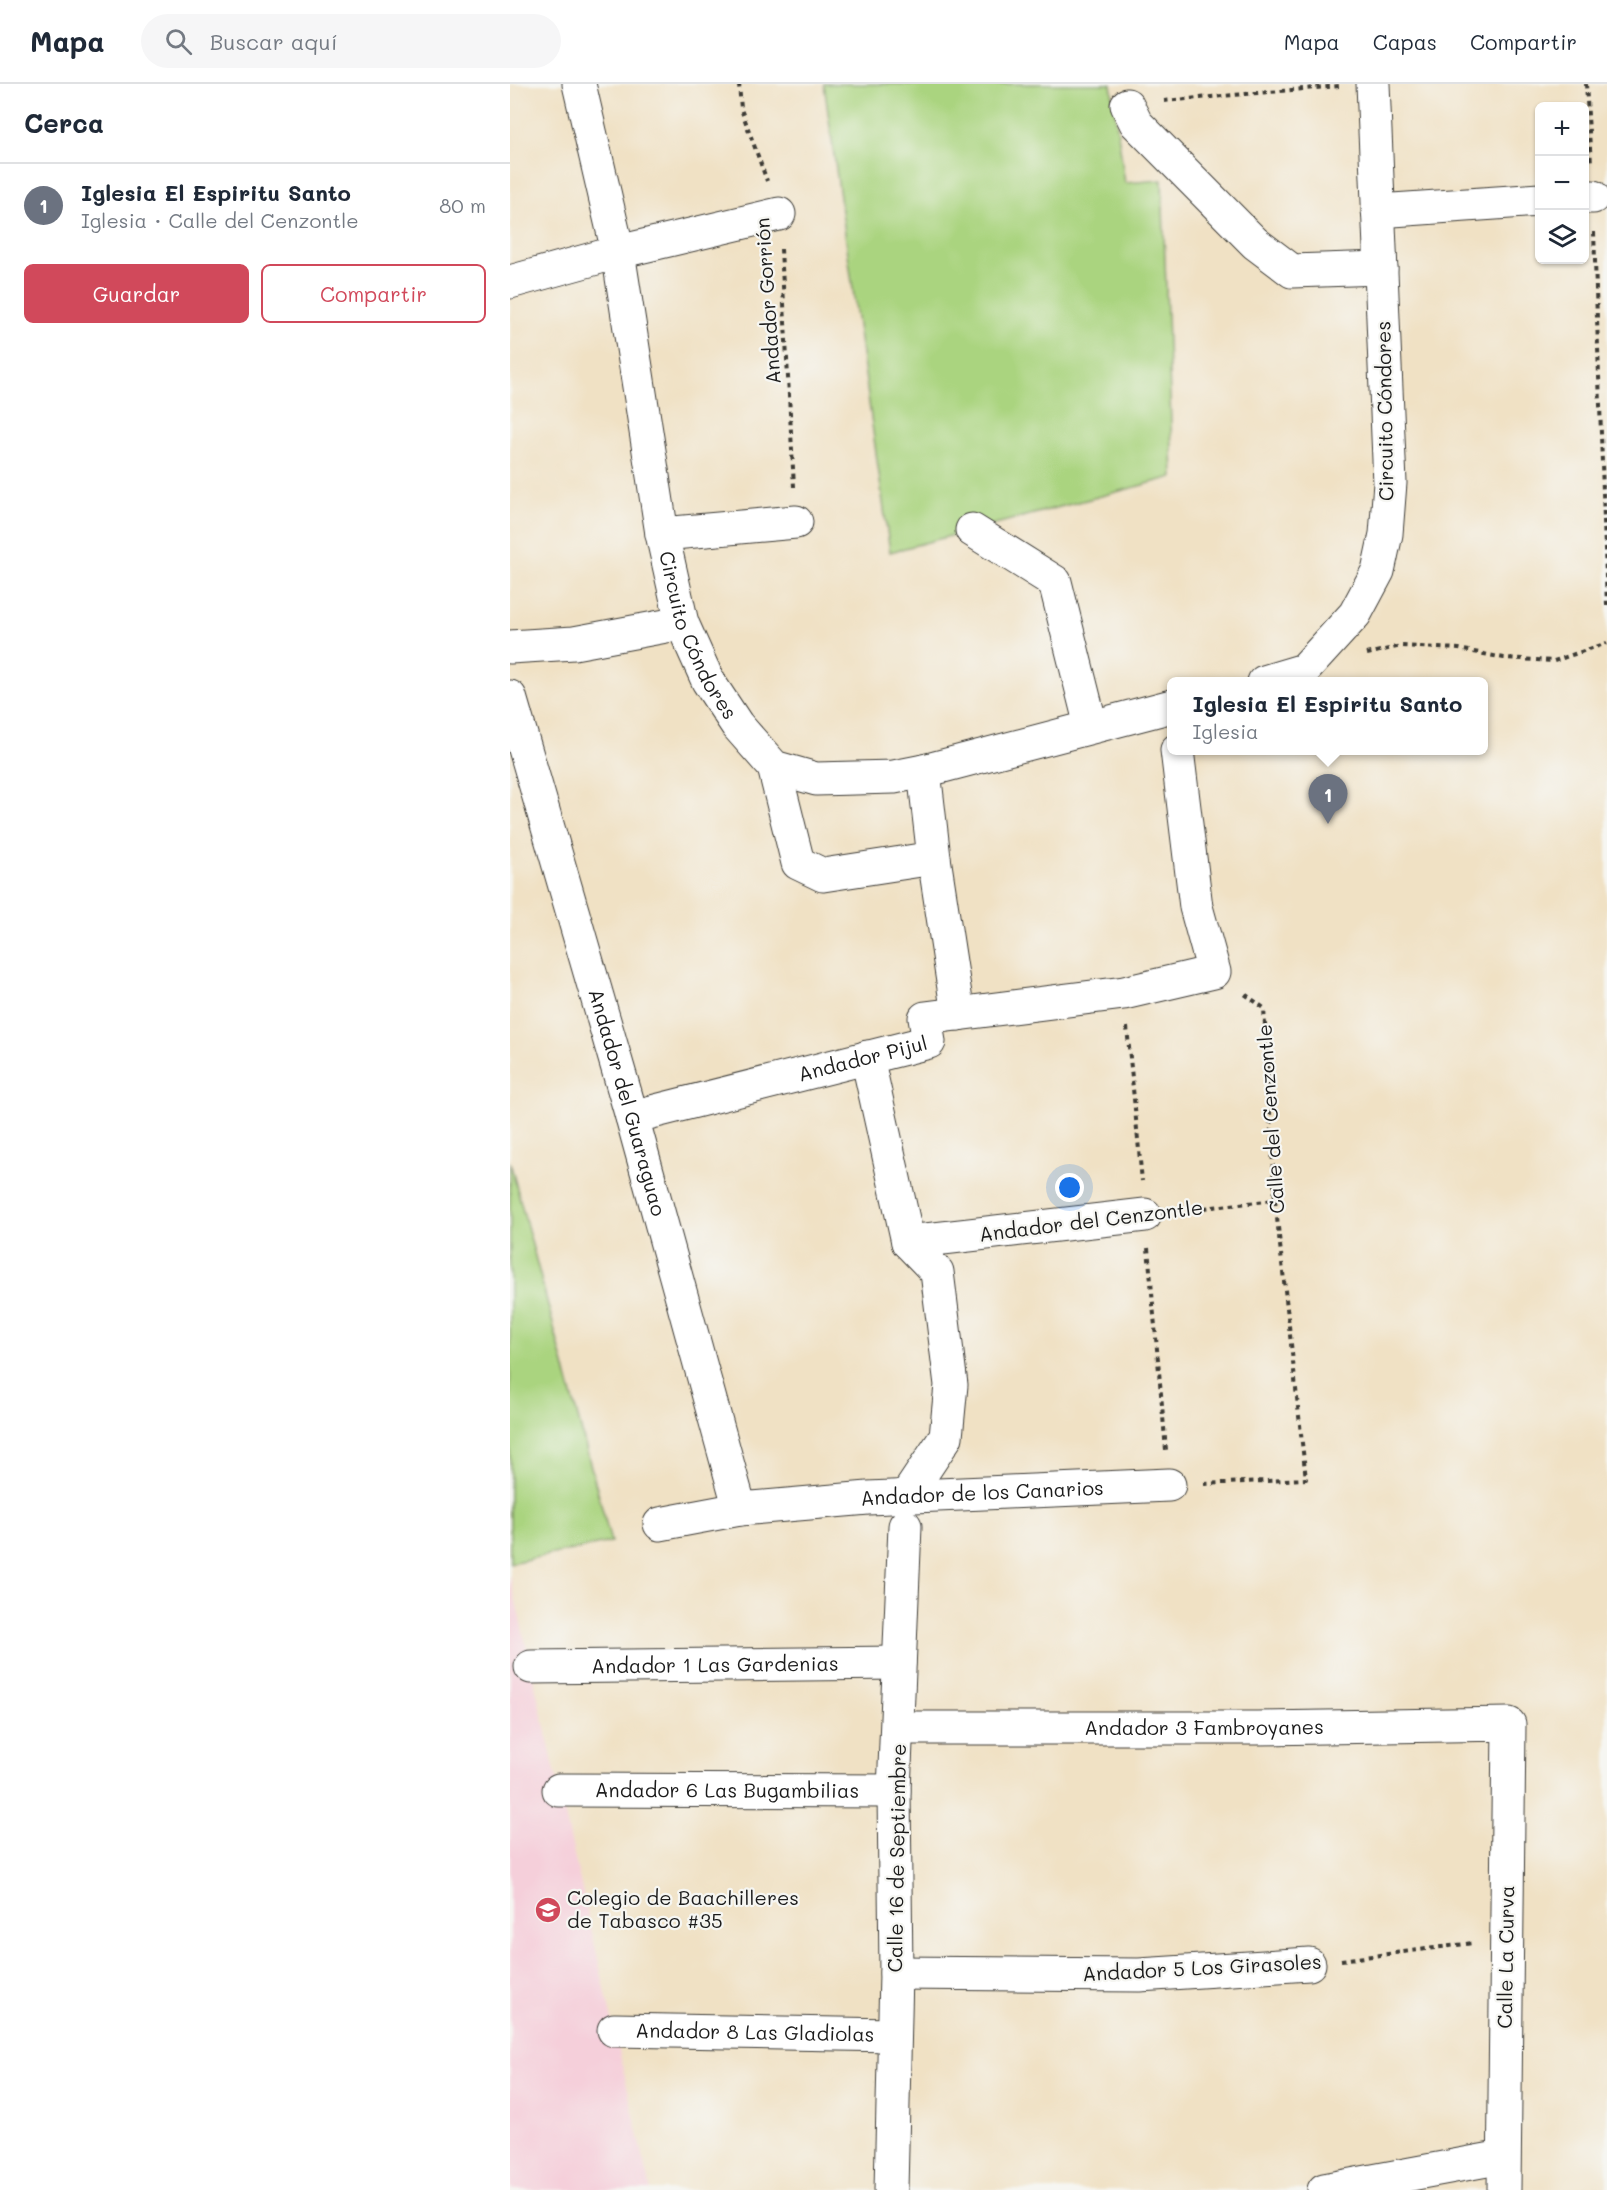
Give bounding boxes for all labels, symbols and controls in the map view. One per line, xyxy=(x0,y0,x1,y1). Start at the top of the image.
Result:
search box xyxy=(141,14,561,68)
text: Mapa xyxy=(30,23,105,59)
icon: search xyxy=(162,25,195,58)
text: Buscar aquí xyxy=(210,27,338,56)
text: Mapa xyxy=(1284,28,1340,55)
text: Capas xyxy=(1373,28,1437,55)
text: Compartir xyxy=(1470,28,1577,55)
map controls xyxy=(1535,102,1589,264)
button: + xyxy=(1535,102,1589,156)
text: Cerca xyxy=(24,106,104,140)
button: − xyxy=(1535,156,1589,210)
text: Iglesia El Espiritu Santo xyxy=(81,178,351,207)
text: 1 xyxy=(39,192,48,218)
text: 80 m xyxy=(439,192,486,218)
text: Iglesia · Calle del Cenzontle xyxy=(81,207,359,233)
button: layers xyxy=(1535,210,1589,264)
street label: Andador Gorrión xyxy=(748,217,786,385)
button: Guardar xyxy=(24,264,249,323)
button: Compartir xyxy=(261,264,486,323)
street label: Circuito Cóndores xyxy=(1369,321,1399,501)
street label: Circuito Cóndores xyxy=(654,548,744,724)
popup xyxy=(1167,677,1488,755)
text: Iglesia El Espiritu Santo xyxy=(1193,689,1462,718)
text: Iglesia xyxy=(1193,718,1259,744)
pin: 1 xyxy=(1308,774,1348,824)
street label: Andador del Guaraguao xyxy=(583,985,673,1219)
street label: Calle del Cenzontle xyxy=(1250,1023,1290,1215)
street label: Andador Pijul xyxy=(795,1029,930,1087)
your location xyxy=(1055,1173,1084,1202)
street label: Andador del Cenzontle xyxy=(977,1193,1204,1247)
street label: Andador de los Canarios xyxy=(859,1474,1104,1511)
street label: Andador 1 Las Gardenias xyxy=(591,1650,839,1678)
street label: Andador 3 Fambroyanes xyxy=(1084,1713,1324,1740)
street label: Calle 16 de Septiembre xyxy=(881,1743,911,1973)
street label: Andador 6 Las Bugambilias xyxy=(595,1776,859,1803)
place label: Colegio de Baachilleres de Tabasco #35 xyxy=(567,1884,799,1933)
street label: Calle La Curva xyxy=(1491,1885,1519,2029)
school or university icon: Colegio de Baachilleres de Tabasco #35 xyxy=(533,1895,563,1925)
street label: Andador 5 Los Girasoles xyxy=(1082,1948,1322,1986)
street label: Andador 8 Las Gladiolas xyxy=(635,2016,875,2047)

